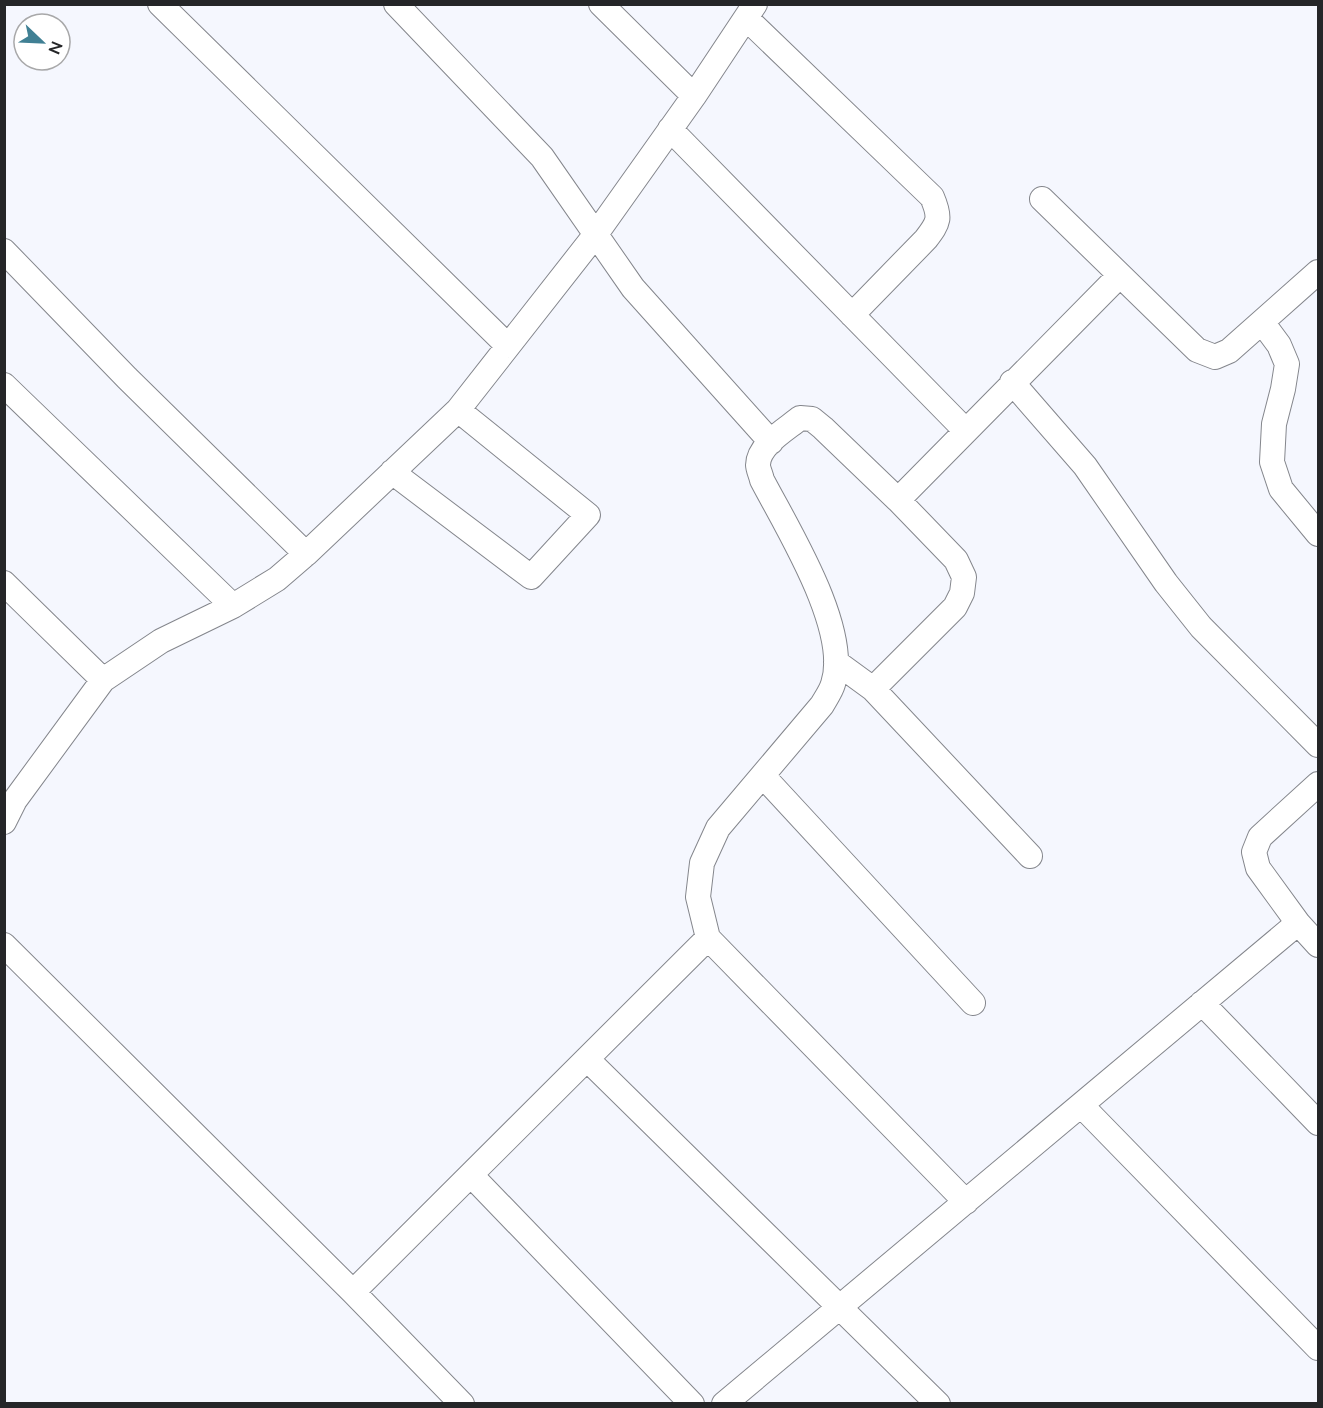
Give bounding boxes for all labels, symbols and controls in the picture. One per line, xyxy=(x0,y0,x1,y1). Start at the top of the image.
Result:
north arrow xyxy=(12,12,72,72)
text: N xyxy=(44,38,67,57)

